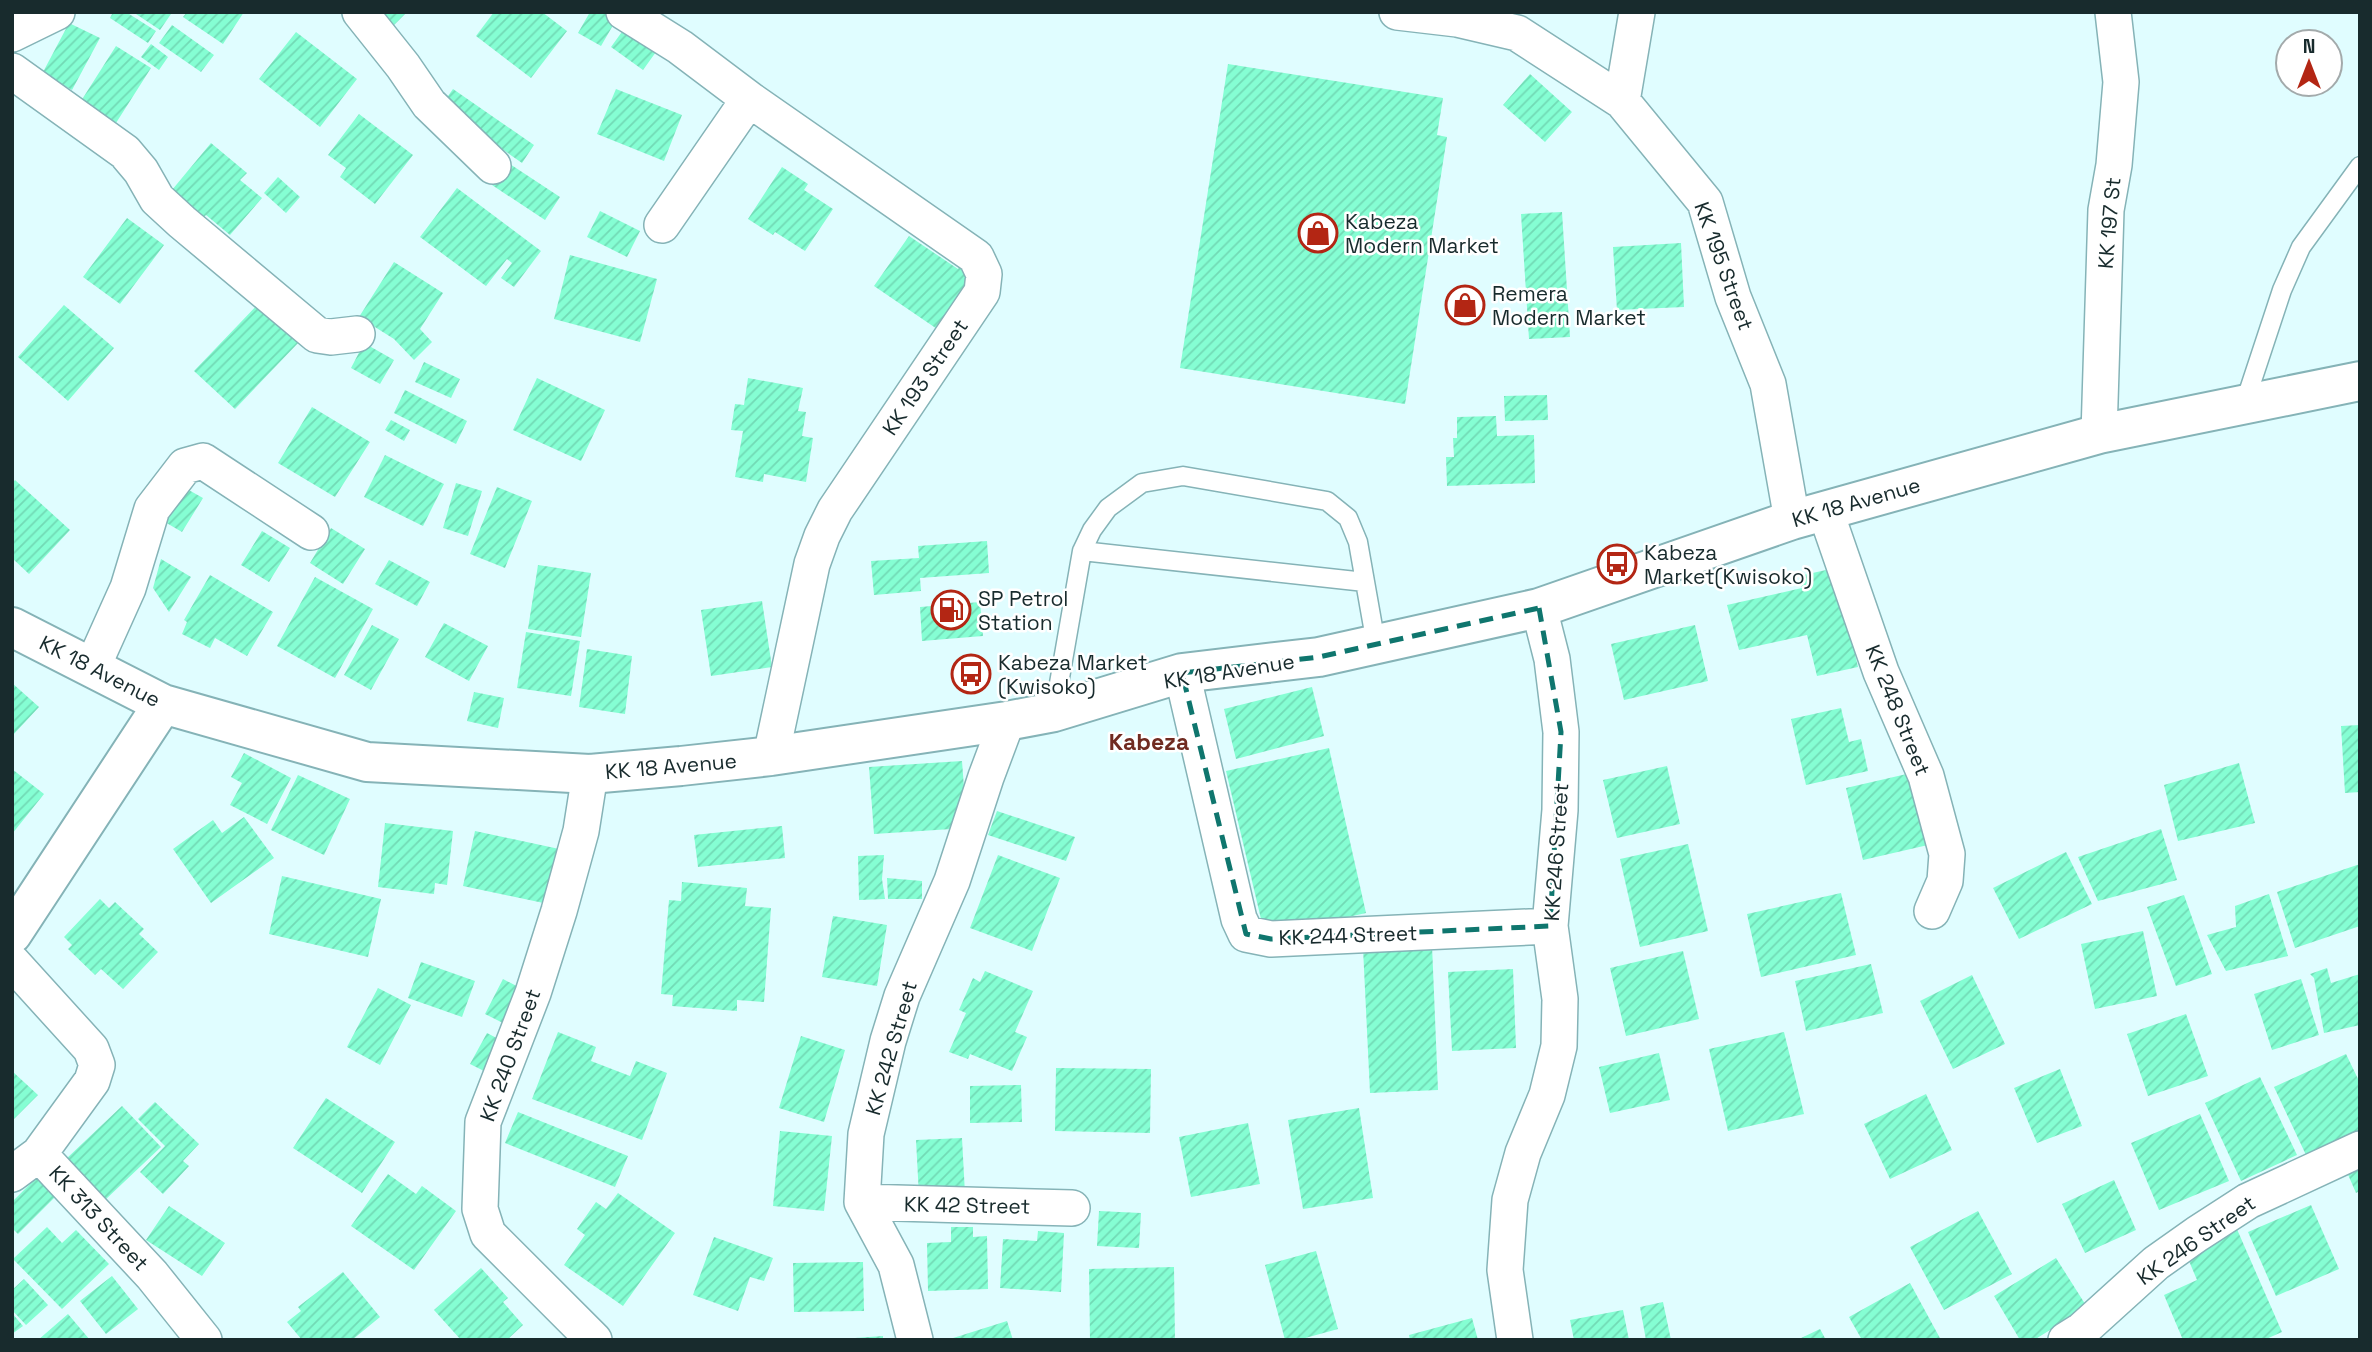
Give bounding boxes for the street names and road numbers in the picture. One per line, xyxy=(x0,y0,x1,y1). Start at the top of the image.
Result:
street label: KK 197 St xyxy=(2092,176,2126,270)
street label: KK 195 Street xyxy=(1688,198,1760,334)
street label: KK 193 Street xyxy=(876,314,974,440)
street label: KK 18 Avenue xyxy=(1789,471,1923,533)
street label: KK 18 Avenue xyxy=(35,629,165,713)
street label: KK 248 Street xyxy=(1859,641,1937,779)
street label: KK 18 Avenue xyxy=(1162,647,1296,695)
street label: KK 18 Avenue xyxy=(604,747,738,785)
street label: KK 246 Street xyxy=(1538,782,1574,922)
street label: KK 244 Street xyxy=(1278,919,1418,951)
street label: KK 242 Street xyxy=(859,978,923,1118)
street label: KK 240 Street xyxy=(474,985,546,1125)
street label: KK 313 Street xyxy=(43,1160,155,1276)
street label: KK 246 Street xyxy=(2131,1189,2261,1291)
street label: KK 42 Street xyxy=(904,1190,1030,1220)

